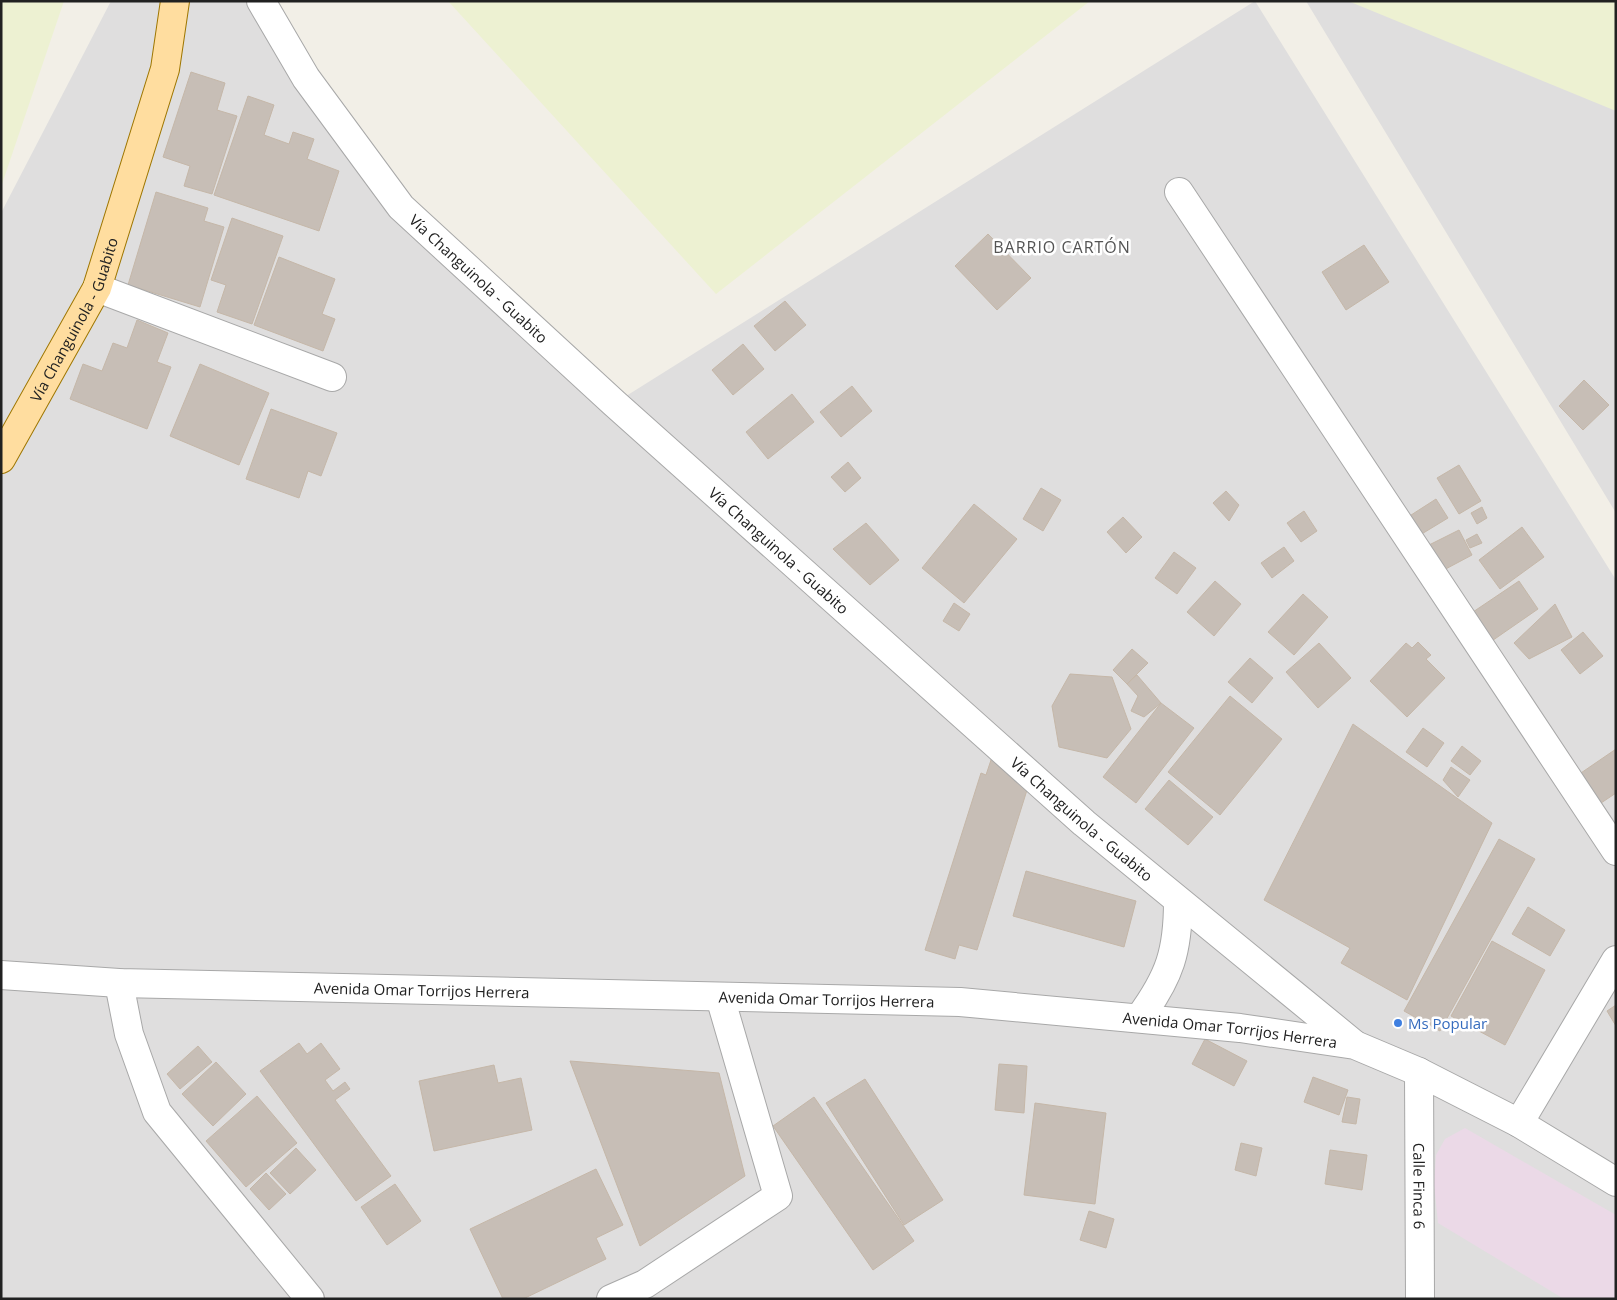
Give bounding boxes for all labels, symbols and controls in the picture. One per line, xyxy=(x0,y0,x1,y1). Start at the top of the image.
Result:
street label: Vía Changuinola - Guabito xyxy=(405,210,552,347)
street label: Vía Changuinola - Guabito xyxy=(25,235,122,405)
district label: BARRIO CARTÓN xyxy=(993,236,1131,258)
street label: Vía Changuinola - Guabito xyxy=(705,483,853,618)
street label: Vía Changuinola - Guabito xyxy=(1007,752,1157,885)
street label: Avenida Omar Torrijos Herrera xyxy=(314,977,530,1002)
street label: Avenida Omar Torrijos Herrera xyxy=(718,987,935,1011)
street label: Avenida Omar Torrijos Herrera xyxy=(1122,1007,1339,1052)
place label: Ms Popular xyxy=(1408,1013,1487,1033)
marker: Ms Popular xyxy=(1392,1017,1404,1029)
street label: Calle Finca 6 xyxy=(1409,1143,1430,1229)

